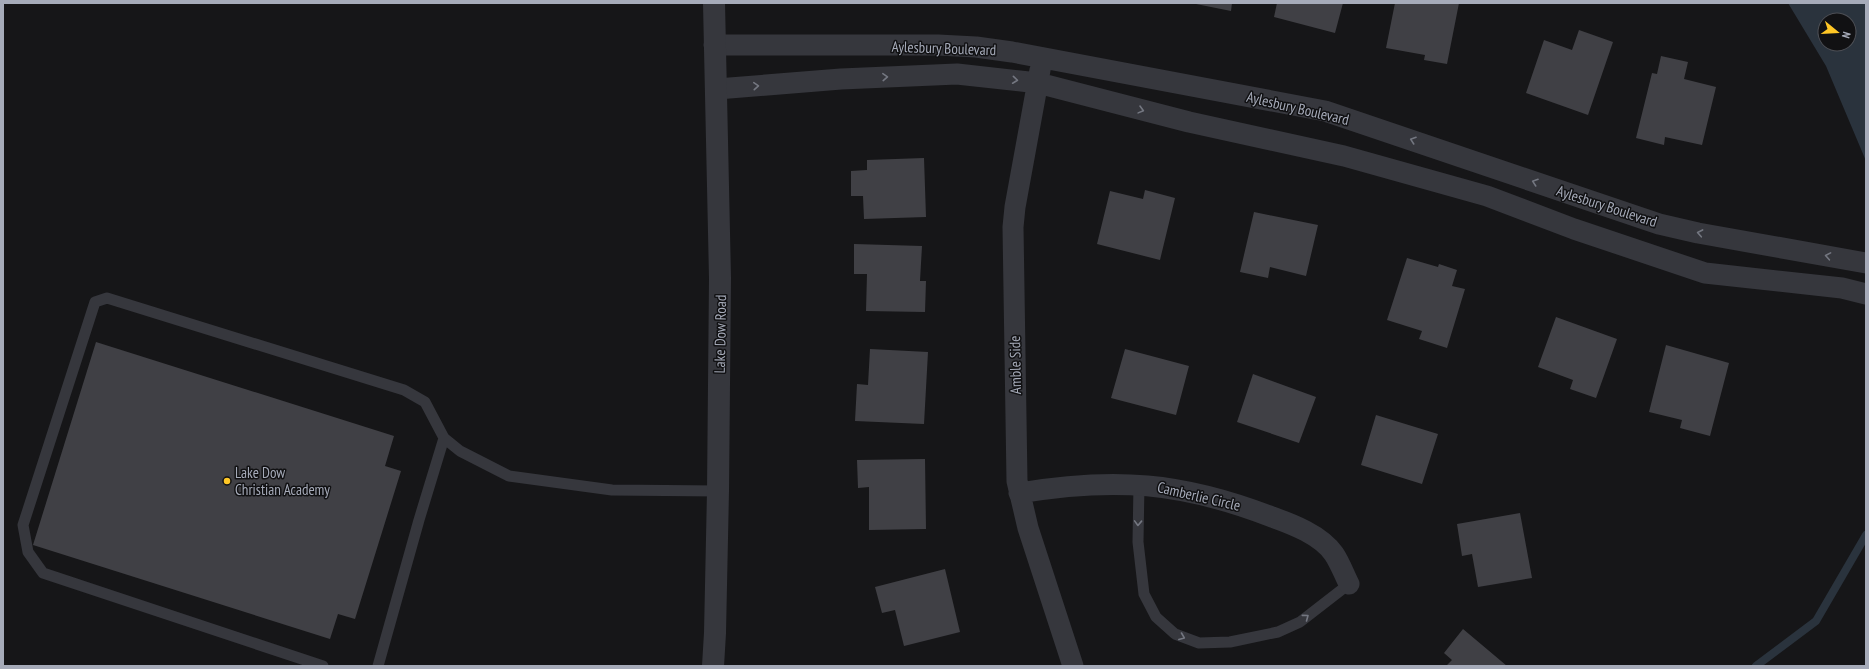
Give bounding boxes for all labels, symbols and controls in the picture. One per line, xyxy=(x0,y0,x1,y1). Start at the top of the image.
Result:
north arrow xyxy=(1817,12,1857,52)
text: N xyxy=(1839,30,1854,40)
street label: Aylesbury Boulevard xyxy=(891,37,997,59)
one-way arrow xyxy=(882,73,888,81)
one-way arrow xyxy=(1012,75,1018,84)
one-way arrow xyxy=(753,81,759,90)
street label: Aylesbury Boulevard xyxy=(1245,87,1351,129)
one-way arrow xyxy=(1137,105,1144,114)
one-way arrow xyxy=(1409,136,1416,145)
one-way arrow xyxy=(1532,179,1539,187)
street label: Aylesbury Boulevard xyxy=(1554,181,1660,231)
one-way arrow xyxy=(1696,230,1703,238)
one-way arrow xyxy=(1824,252,1831,261)
street label: Lake Dow Road xyxy=(710,295,730,373)
street label: Amble Side xyxy=(1005,336,1025,394)
place label: Lake Dow Christian Academy xyxy=(235,463,330,499)
marker: Lake Dow Christian Academy xyxy=(222,476,232,486)
street label: Camberlie Circle xyxy=(1156,477,1242,515)
one-way arrow xyxy=(1134,520,1142,526)
one-way arrow xyxy=(1301,615,1308,622)
one-way arrow xyxy=(1178,632,1185,640)

